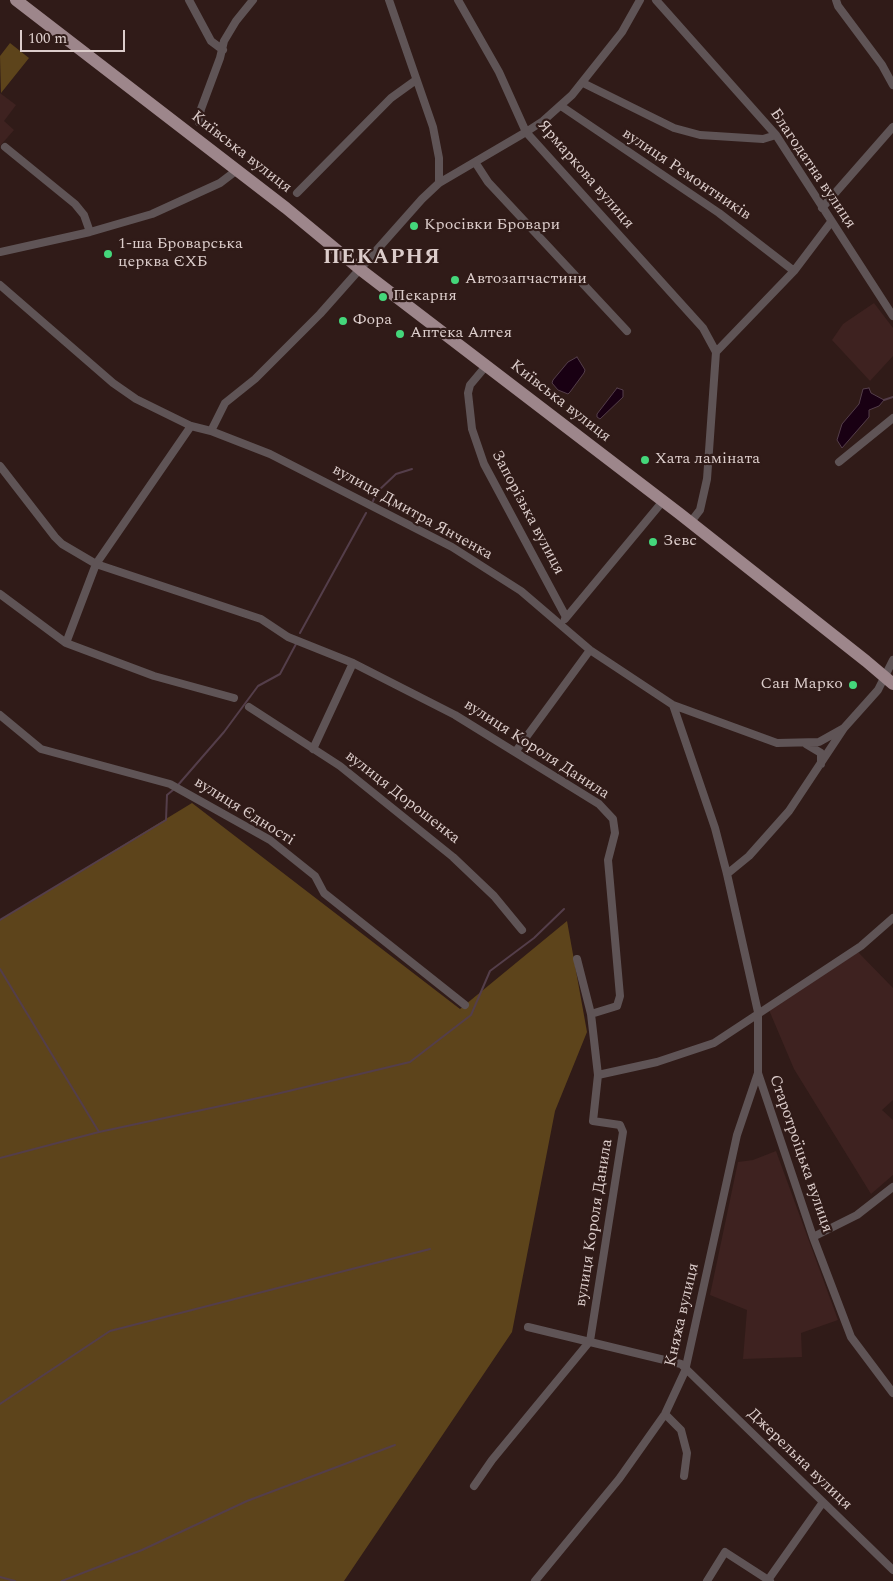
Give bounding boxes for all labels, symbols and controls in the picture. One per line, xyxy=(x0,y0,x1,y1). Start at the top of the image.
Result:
scale bar xyxy=(22,20,128,52)
text: 100 m xyxy=(28,27,67,50)
street label: Благодатна вулиця xyxy=(765,105,859,233)
street label: Київська вулиця xyxy=(187,108,295,198)
street label: Ярмаркова вулиця xyxy=(532,117,638,233)
street label: вулиця Ремонтників xyxy=(618,125,754,225)
place label: Кросівки Бровари xyxy=(424,216,560,236)
marker: Кросівки Бровари xyxy=(408,220,420,232)
place label: 1-ша Броварська церква ЄХБ xyxy=(118,235,243,273)
district label: ПЕКАРНЯ xyxy=(322,246,442,272)
marker: 1-ша Броварська церква ЄХБ xyxy=(102,248,114,260)
place label: Автозапчастини xyxy=(465,270,587,290)
marker: Автозапчастини xyxy=(449,274,461,286)
place label: Пекарня xyxy=(393,287,457,307)
marker: Пекарня xyxy=(377,291,389,303)
place label: Фора xyxy=(353,311,392,331)
marker: Фора xyxy=(337,315,349,327)
place label: Аптека Алтея xyxy=(410,324,512,344)
marker: Аптека Алтея xyxy=(394,328,406,340)
street label: Київська вулиця xyxy=(506,357,614,447)
street label: Запорізька вулиця xyxy=(486,448,568,578)
place label: Хата ламіната xyxy=(655,450,760,470)
marker: Хата ламіната xyxy=(639,454,651,466)
street label: вулиця Дмитра Янченка xyxy=(328,461,496,565)
place label: Зевс xyxy=(663,532,697,552)
marker: Зевс xyxy=(647,536,659,548)
place label: Сан Марко xyxy=(761,675,843,695)
marker: Сан Марко xyxy=(847,679,859,691)
street label: вулиця Короля Данила xyxy=(460,696,612,804)
street label: вулиця Дорошенка xyxy=(341,747,463,849)
street label: вулиця Єдності xyxy=(190,773,298,851)
street label: Старотроїцька вулиця xyxy=(764,1073,836,1235)
street label: вулиця Короля Данила xyxy=(572,1138,618,1308)
street label: Княжа вулиця xyxy=(662,1261,704,1369)
street label: Джерельна вулиця xyxy=(743,1405,855,1515)

